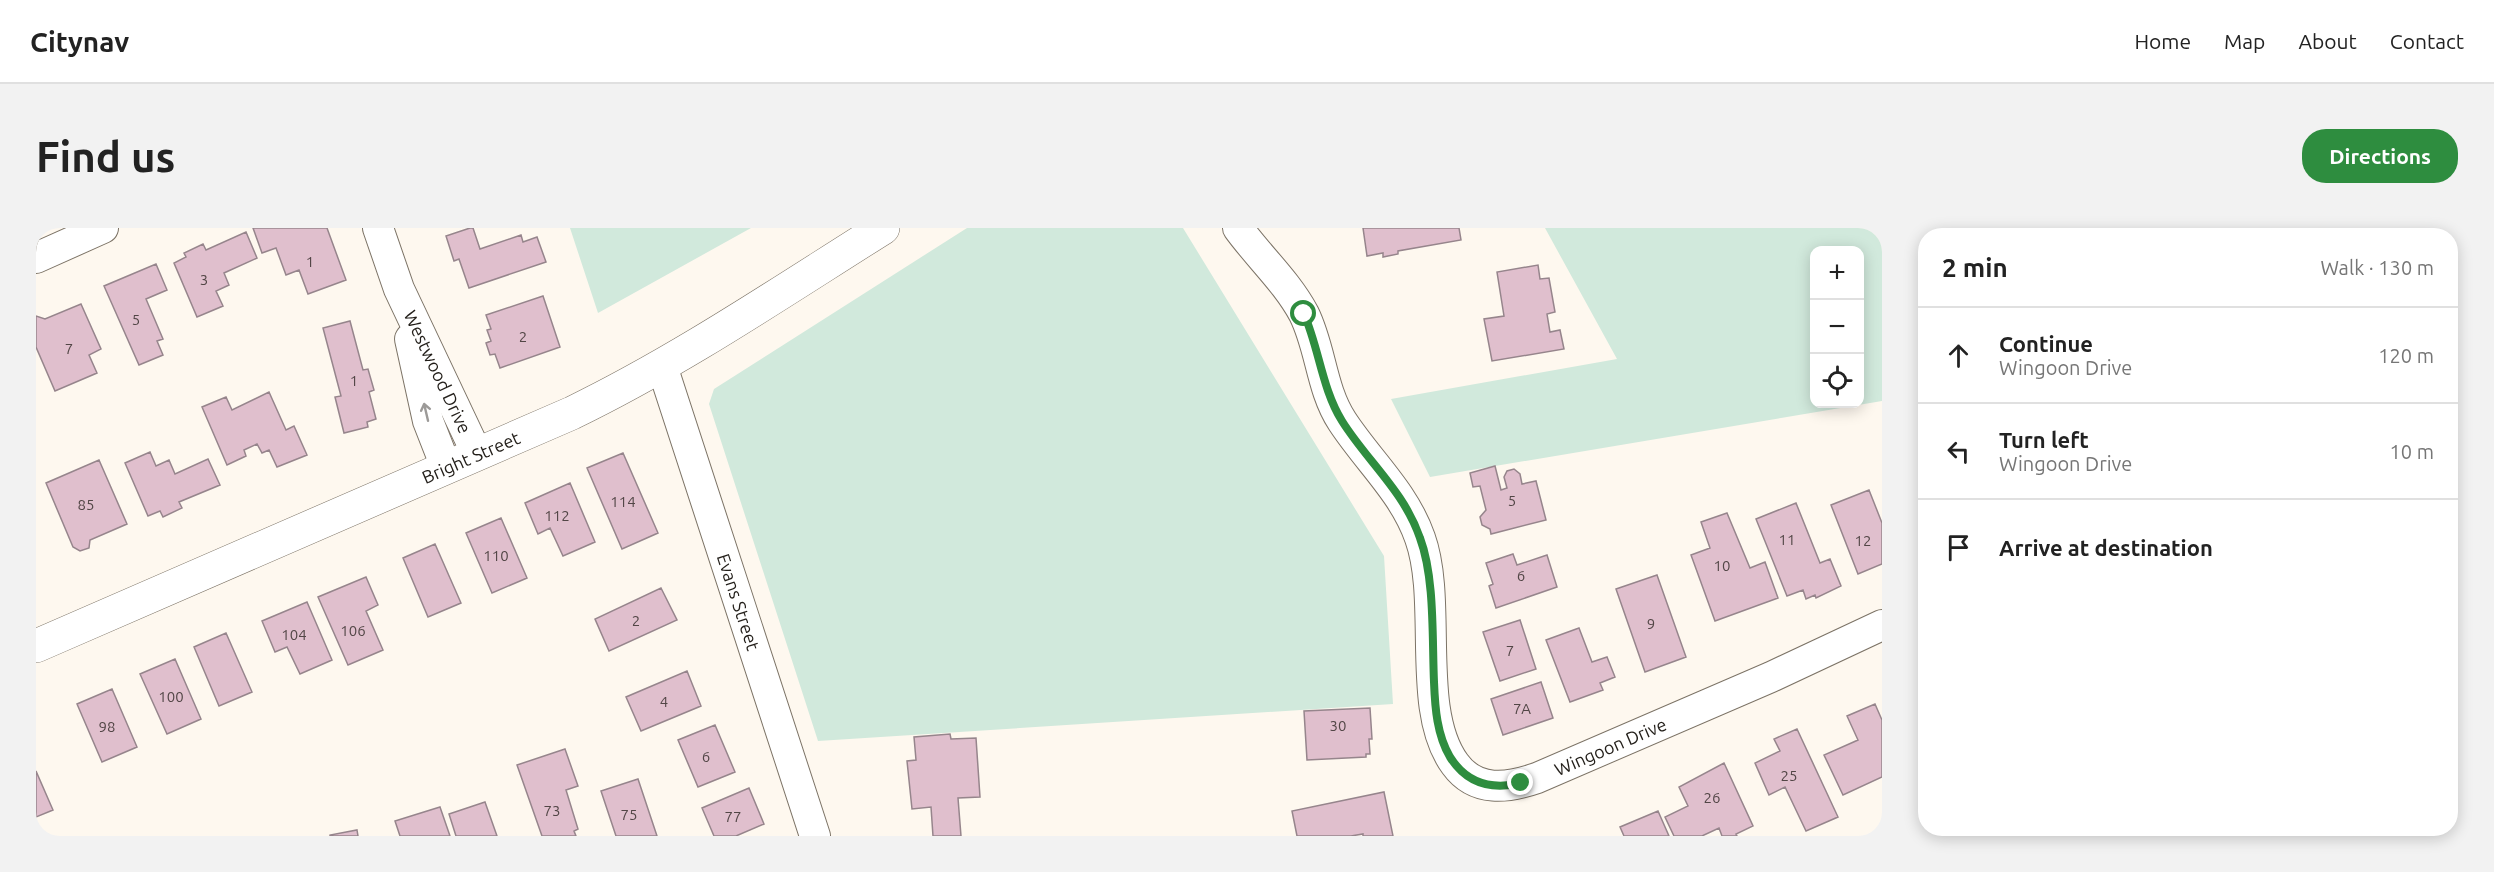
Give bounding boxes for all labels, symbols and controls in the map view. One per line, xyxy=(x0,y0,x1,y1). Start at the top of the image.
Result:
text: Citynav xyxy=(30,26,129,57)
text: Home xyxy=(2134,29,2191,53)
text: Map xyxy=(2224,29,2265,53)
text: About xyxy=(2298,29,2357,53)
text: Contact xyxy=(2390,29,2464,53)
button: Directions xyxy=(2302,129,2458,183)
text: Find us xyxy=(36,133,175,180)
map controls xyxy=(1810,246,1864,408)
button: + xyxy=(1810,246,1864,300)
house number: 1 xyxy=(306,253,314,270)
text: 2 min xyxy=(1942,253,2008,282)
text: Walk · 130 m xyxy=(2321,256,2434,279)
house number: 3 xyxy=(200,271,208,288)
route start xyxy=(1290,300,1316,326)
button: − xyxy=(1810,300,1864,354)
street label: Westwood Drive xyxy=(401,307,476,436)
house number: 5 xyxy=(132,311,140,328)
house number: 2 xyxy=(519,328,527,345)
text: Continue xyxy=(1999,331,2093,356)
icon: ahead xyxy=(1942,339,1975,372)
house number: 7 xyxy=(65,340,73,357)
text: 120 m xyxy=(2378,344,2434,367)
button: locate xyxy=(1810,354,1864,408)
text: Wingoon Drive xyxy=(1999,356,2132,379)
house number: 1 xyxy=(350,372,358,389)
one-way arrow xyxy=(420,403,431,423)
street label: Bright Street xyxy=(419,427,523,487)
text: Turn left xyxy=(1999,427,2089,452)
icon: left xyxy=(1942,435,1975,468)
text: 10 m xyxy=(2390,440,2434,463)
text: Wingoon Drive xyxy=(1999,452,2132,475)
house number: 5 xyxy=(1508,492,1516,509)
house number: 114 xyxy=(610,493,636,510)
house number: 85 xyxy=(78,496,94,513)
house number: 112 xyxy=(544,507,570,524)
house number: 11 xyxy=(1779,531,1795,548)
icon: arrive xyxy=(1942,531,1975,564)
house number: 12 xyxy=(1855,532,1871,549)
text: Arrive at destination xyxy=(1999,535,2213,560)
house number: 110 xyxy=(483,547,509,564)
street label: Evans Street xyxy=(714,551,764,653)
house number: 10 xyxy=(1714,557,1730,574)
house number: 6 xyxy=(1517,567,1525,584)
house number: 2 xyxy=(632,612,640,629)
house number: 9 xyxy=(1647,615,1655,632)
house number: 106 xyxy=(340,622,366,639)
house number: 104 xyxy=(281,626,307,643)
house number: 7 xyxy=(1506,642,1514,659)
house number: 100 xyxy=(158,688,184,705)
house number: 4 xyxy=(660,693,668,710)
house number: 7A xyxy=(1513,700,1531,717)
street label: Wingoon Drive xyxy=(1551,713,1669,779)
house number: 30 xyxy=(1330,717,1346,734)
house number: 98 xyxy=(99,718,115,735)
house number: 6 xyxy=(702,748,710,765)
house number: 25 xyxy=(1781,767,1797,784)
route end xyxy=(1507,769,1533,795)
house number: 26 xyxy=(1704,789,1720,806)
house number: 73 xyxy=(544,802,560,819)
house number: 75 xyxy=(621,806,637,823)
house number: 77 xyxy=(725,808,741,825)

